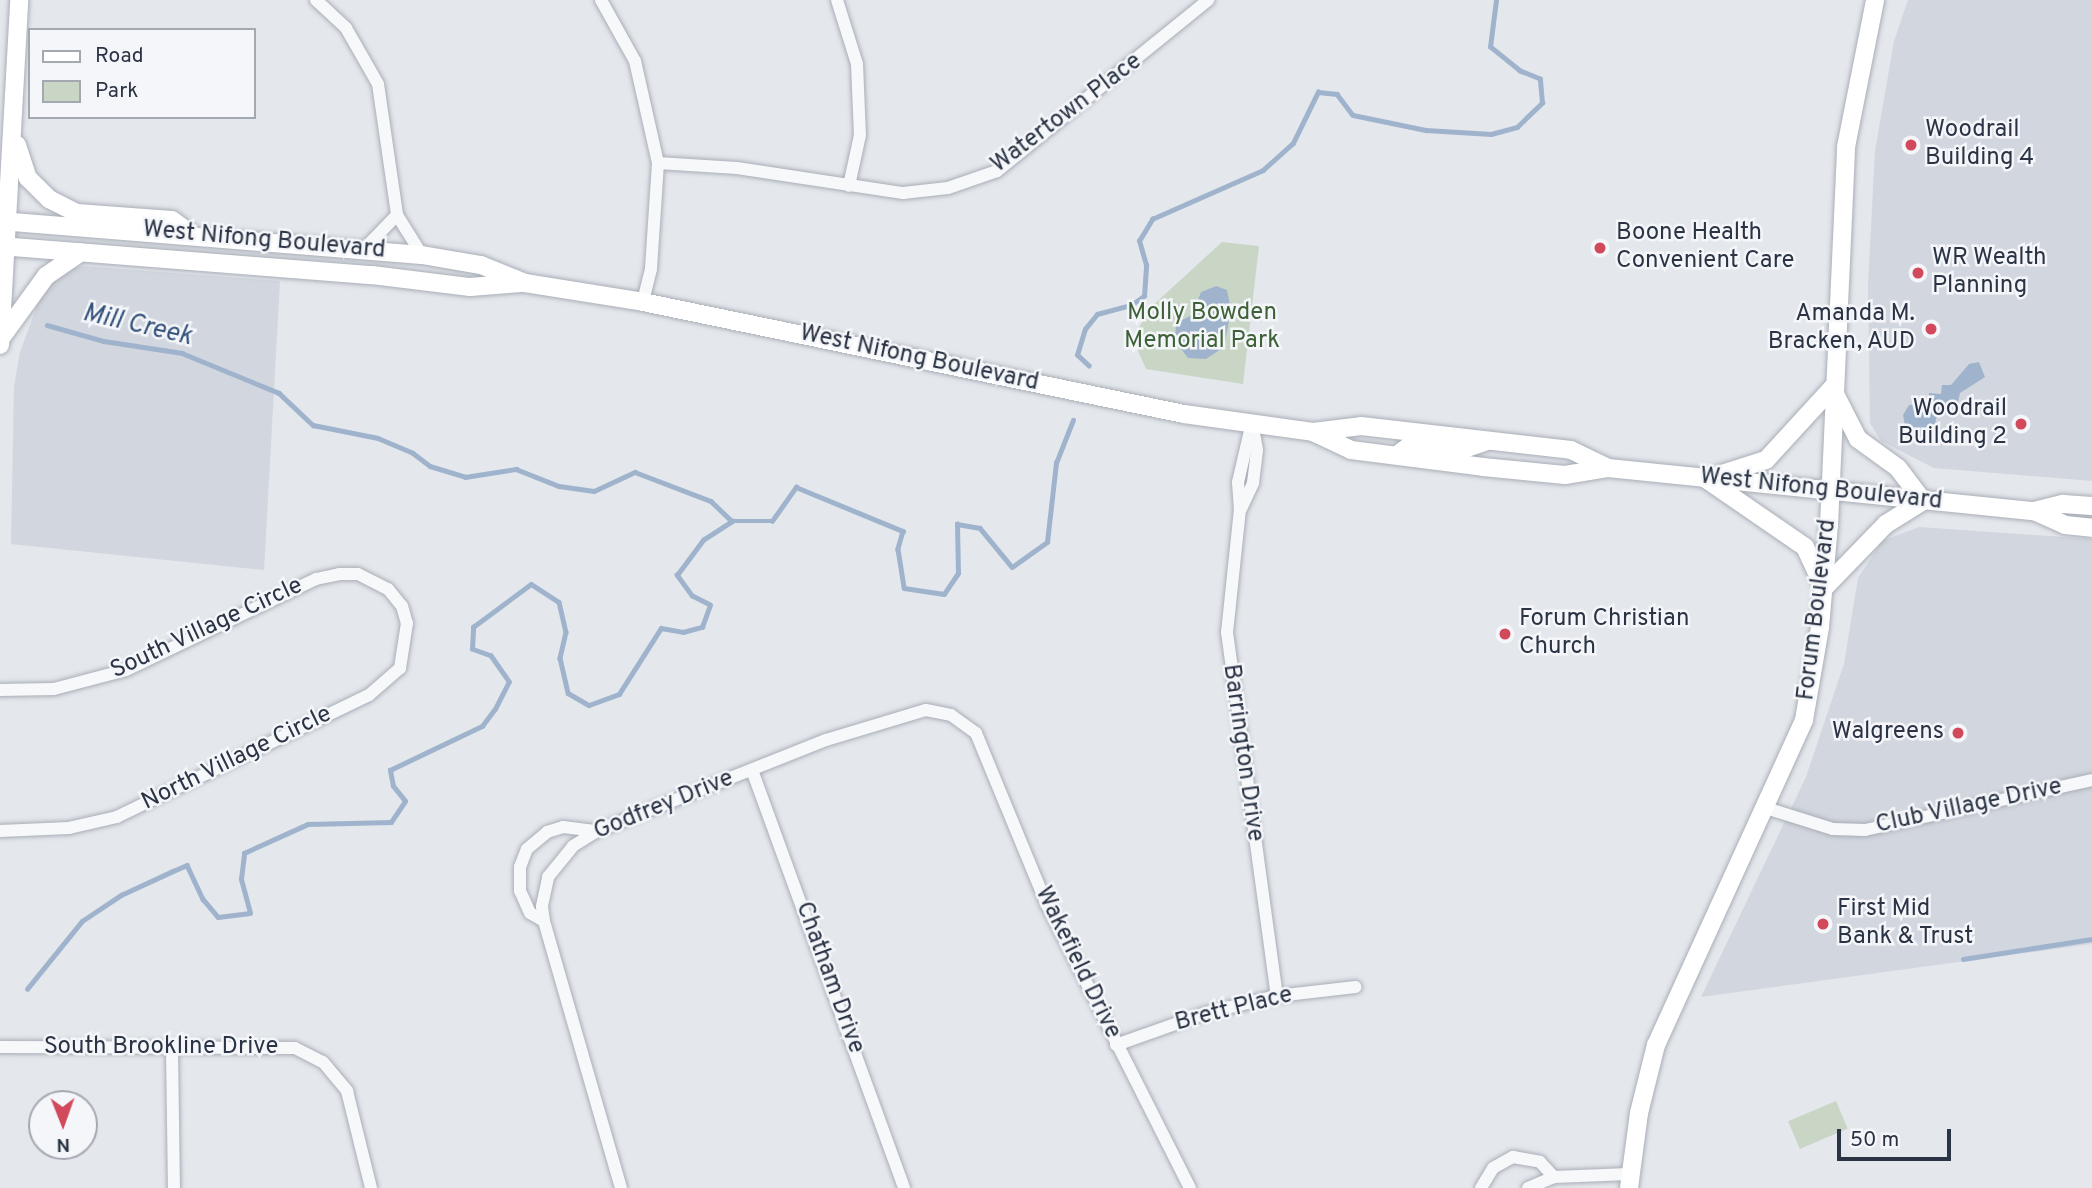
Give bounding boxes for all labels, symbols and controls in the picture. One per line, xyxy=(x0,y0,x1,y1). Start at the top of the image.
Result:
legend xyxy=(28,28,256,119)
text: Road xyxy=(95,43,144,70)
street label: Watertown Place xyxy=(986,48,1148,180)
text: Park xyxy=(95,78,138,105)
place label: Woodrail Building 4 xyxy=(1925,117,2034,173)
marker: Woodrail Building 4 xyxy=(1903,137,1919,153)
street label: West Nifong Boulevard xyxy=(142,216,386,266)
place label: Boone Health Convenient Care xyxy=(1616,220,1794,276)
marker: Boone Health Convenient Care xyxy=(1590,238,1610,258)
place label: WR Wealth Planning xyxy=(1932,245,2047,301)
marker: WR Wealth Planning xyxy=(1910,265,1926,281)
water label: Mill Creek xyxy=(79,298,195,354)
park label: Molly Bowden Memorial Park xyxy=(1124,300,1280,356)
place label: Amanda M. Bracken, AUD xyxy=(1767,301,1915,357)
marker: Amanda M. Bracken, AUD xyxy=(1921,319,1941,339)
street label: West Nifong Boulevard xyxy=(797,320,1041,398)
place label: Woodrail Building 2 xyxy=(1898,396,2007,452)
marker: Woodrail Building 2 xyxy=(2013,416,2029,432)
street label: West Nifong Boulevard xyxy=(1698,463,1944,517)
street label: Forum Boulevard xyxy=(1793,518,1843,702)
street label: South Village Circle xyxy=(106,572,308,686)
place label: Forum Christian Church xyxy=(1519,606,1689,662)
marker: Forum Christian Church xyxy=(1497,626,1513,642)
street label: Barrington Drive xyxy=(1215,662,1269,844)
street label: North Village Circle xyxy=(137,700,337,818)
place label: Walgreens xyxy=(1832,719,1944,747)
marker: Walgreens xyxy=(1950,725,1966,741)
street label: Godfrey Drive xyxy=(590,765,738,847)
street label: Club Village Drive xyxy=(1873,773,2065,841)
street label: Wakefield Drive xyxy=(1028,882,1126,1044)
place label: First Mid Bank & Trust xyxy=(1837,896,1974,952)
street label: Chatham Drive xyxy=(788,898,870,1058)
marker: First Mid Bank & Trust xyxy=(1815,916,1831,932)
street label: Brett Place xyxy=(1172,982,1296,1038)
street label: South Brookline Drive xyxy=(44,1034,278,1062)
north arrow xyxy=(28,1090,98,1160)
scale bar xyxy=(1840,1114,1954,1158)
text: 50 m xyxy=(1850,1127,1899,1154)
text: N xyxy=(56,1132,70,1156)

